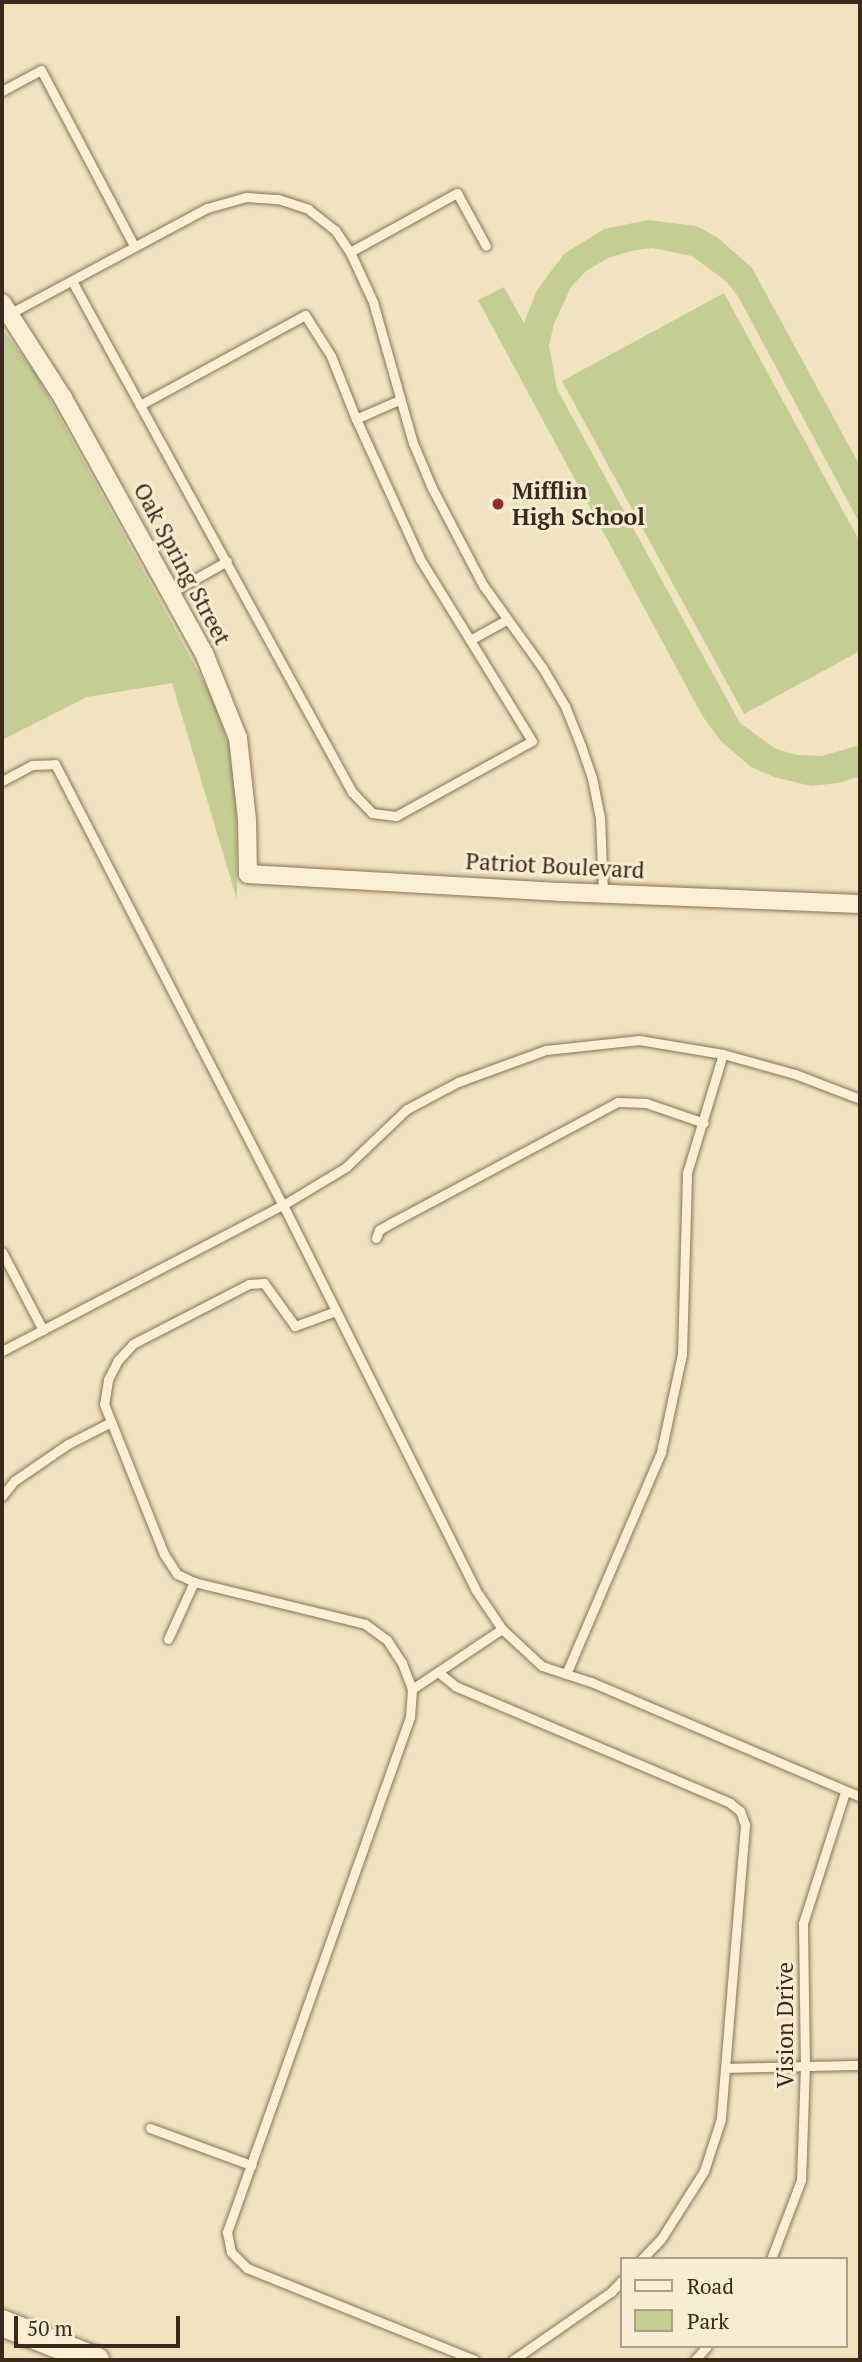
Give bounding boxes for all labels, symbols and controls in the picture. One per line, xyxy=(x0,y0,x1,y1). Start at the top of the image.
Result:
place label: Mifflin High School xyxy=(512,477,645,531)
street label: Oak Spring Street xyxy=(128,478,236,650)
marker: Mifflin High School xyxy=(490,496,506,512)
street label: Patriot Boulevard xyxy=(465,848,645,884)
street label: Vision Drive xyxy=(771,1962,799,2088)
legend xyxy=(620,2257,848,2348)
text: Road xyxy=(687,2272,734,2300)
scale bar xyxy=(18,2302,184,2346)
text: Park xyxy=(687,2307,729,2335)
text: 50 m xyxy=(27,2314,73,2342)

